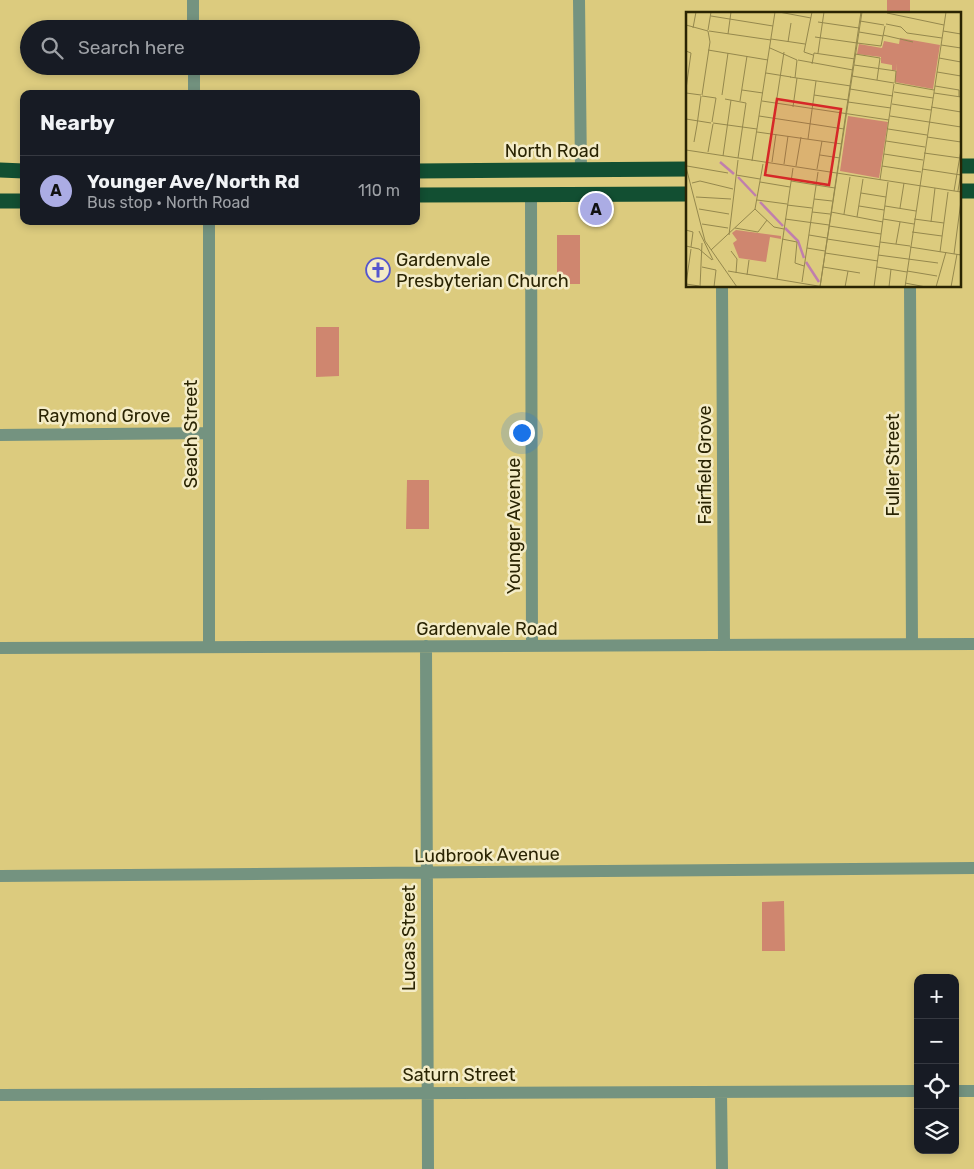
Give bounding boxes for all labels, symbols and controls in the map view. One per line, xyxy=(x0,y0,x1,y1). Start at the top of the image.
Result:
inset map xyxy=(686,12,962,288)
search box xyxy=(20,20,420,75)
icon: search xyxy=(38,34,66,62)
text: Search here xyxy=(78,36,185,59)
text: Nearby xyxy=(40,110,115,135)
street label: North Road xyxy=(505,140,599,162)
text: Younger Ave/North Rd xyxy=(87,170,299,193)
text: A xyxy=(50,181,62,200)
text: 110 m xyxy=(358,181,400,200)
pin: A xyxy=(580,190,612,228)
text: Bus stop · North Road xyxy=(87,193,250,212)
place label: Gardenvale Presbyterian Church xyxy=(396,249,569,292)
church icon: Gardenvale Presbyterian Church xyxy=(365,257,391,283)
street label: Seach Street xyxy=(180,380,202,488)
street label: Raymond Grove xyxy=(38,405,170,427)
street label: Fairfield Grove xyxy=(694,405,716,525)
street label: Fuller Street xyxy=(882,414,904,516)
your location xyxy=(509,420,535,446)
street label: Younger Avenue xyxy=(503,458,525,594)
street label: Gardenvale Road xyxy=(416,618,558,640)
street label: Ludbrook Avenue xyxy=(414,843,560,867)
street label: Lucas Street xyxy=(398,885,420,991)
map controls xyxy=(914,974,959,1154)
button: + xyxy=(914,974,959,1019)
button: − xyxy=(914,1019,959,1064)
street label: Saturn Street xyxy=(402,1064,516,1086)
button: locate xyxy=(914,1064,959,1109)
button: layers xyxy=(914,1109,959,1154)

